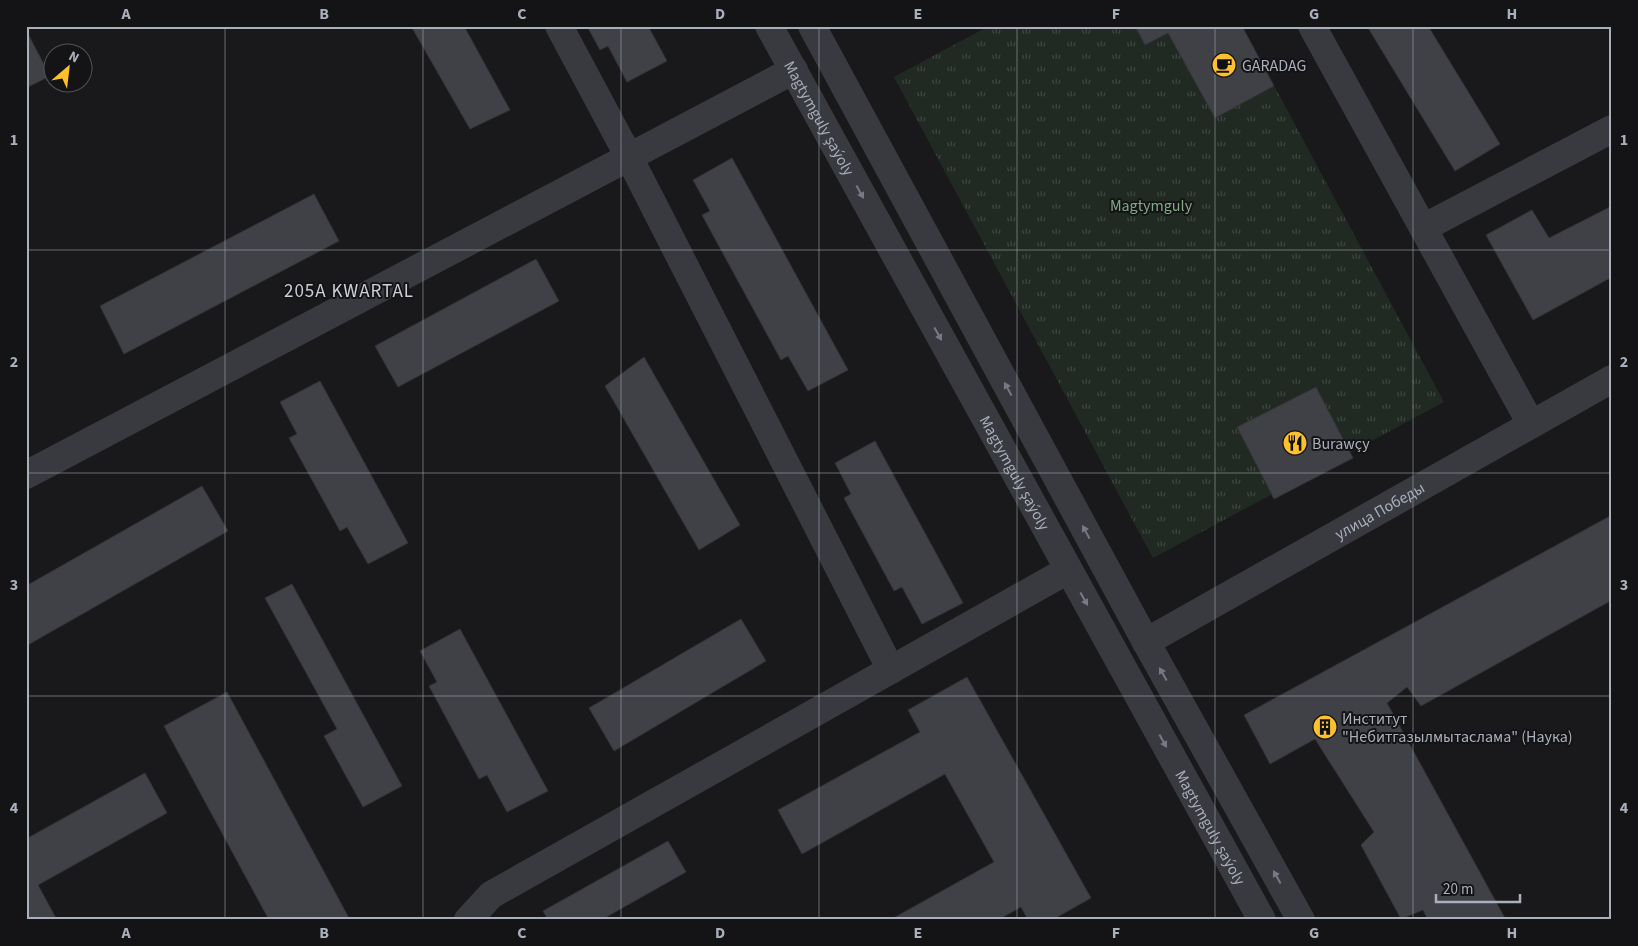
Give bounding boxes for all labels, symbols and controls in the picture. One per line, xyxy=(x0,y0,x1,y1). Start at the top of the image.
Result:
text: A xyxy=(120,3,131,25)
text: B xyxy=(319,3,329,25)
text: C xyxy=(517,3,527,25)
text: D xyxy=(715,3,725,25)
text: E xyxy=(914,3,922,25)
text: F xyxy=(1112,3,1120,25)
text: G xyxy=(1309,3,1319,25)
text: H xyxy=(1507,3,1517,25)
north arrow xyxy=(42,42,92,92)
text: N xyxy=(65,46,82,68)
cafe icon: GARADAG xyxy=(1211,52,1237,78)
place label: GARADAG xyxy=(1242,55,1306,77)
street label: Magtymguly şaýoly xyxy=(778,57,860,180)
text: 1 xyxy=(10,129,18,151)
text: 1 xyxy=(1620,129,1628,151)
one-way arrow xyxy=(856,184,864,199)
park label: Magtymguly xyxy=(1110,195,1193,217)
district label: 205A KWARTAL xyxy=(284,278,414,305)
one-way arrow xyxy=(934,327,942,341)
text: 2 xyxy=(10,351,18,373)
text: 2 xyxy=(1620,351,1628,373)
one-way arrow xyxy=(1004,381,1012,396)
street label: Magtymguly şaýoly xyxy=(974,412,1055,535)
restaurant icon: Burawçy xyxy=(1282,430,1308,456)
place label: Burawçy xyxy=(1312,433,1370,455)
street label: улица Победы xyxy=(1331,477,1429,545)
one-way arrow xyxy=(1081,525,1090,538)
text: 3 xyxy=(10,574,18,596)
text: 3 xyxy=(1620,574,1628,596)
one-way arrow xyxy=(1080,592,1088,607)
one-way arrow xyxy=(1159,668,1168,681)
place label: Институт "Небитгазылмытаслама" (Наука) xyxy=(1342,708,1573,748)
building icon: Институт "Небитгазылмытаслама" (Наука) xyxy=(1312,714,1338,740)
one-way arrow xyxy=(1159,734,1167,749)
street label: Magtymguly şaýoly xyxy=(1169,766,1251,890)
text: 4 xyxy=(10,797,19,819)
text: 4 xyxy=(1620,797,1629,819)
one-way arrow xyxy=(1273,870,1281,885)
scale bar xyxy=(1436,871,1519,903)
text: 20 m xyxy=(1443,879,1473,900)
text: A xyxy=(120,922,131,944)
text: B xyxy=(319,922,329,944)
text: C xyxy=(517,922,527,944)
text: D xyxy=(715,922,725,944)
text: E xyxy=(914,922,922,944)
text: F xyxy=(1112,922,1120,944)
text: G xyxy=(1309,922,1319,944)
text: H xyxy=(1507,922,1517,944)

